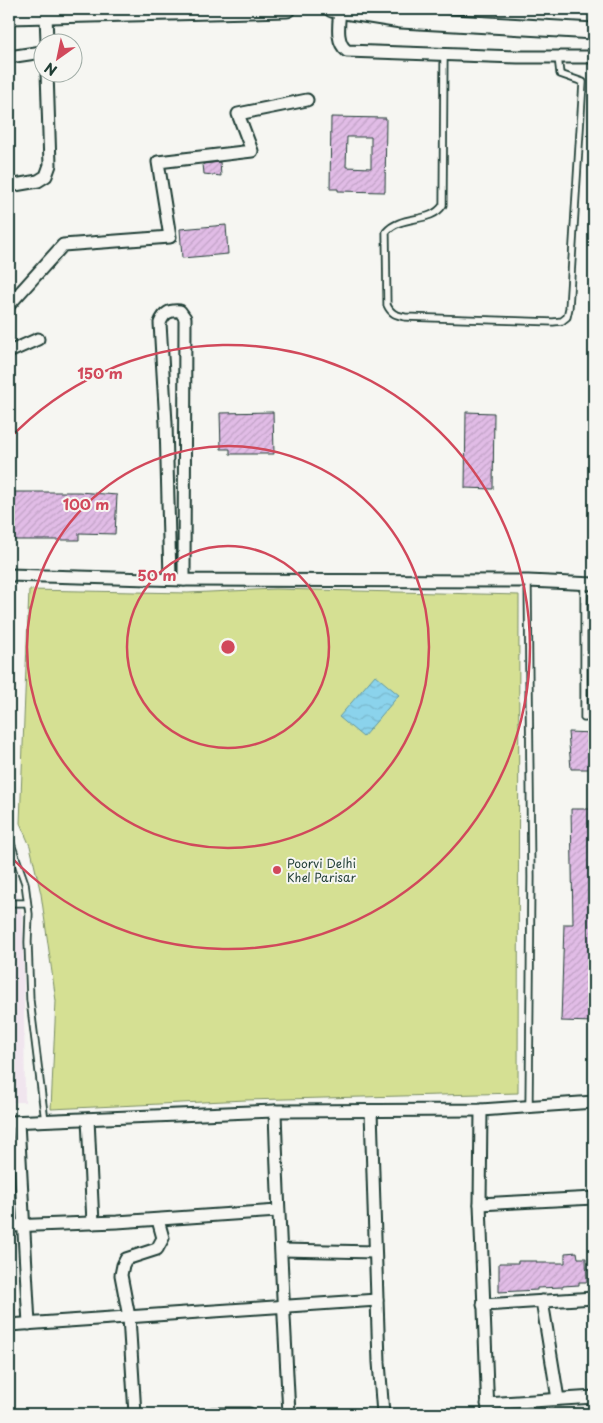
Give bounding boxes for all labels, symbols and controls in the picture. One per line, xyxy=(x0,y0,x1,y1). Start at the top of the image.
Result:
north arrow xyxy=(32,32,82,82)
text: N xyxy=(40,57,61,81)
text: 150 m xyxy=(77,361,123,384)
text: 100 m xyxy=(63,492,109,515)
text: 50 m xyxy=(138,563,176,586)
centre of rings xyxy=(219,638,237,656)
place label: Poorvi Delhi Khel Parisar xyxy=(287,854,357,886)
marker: Poorvi Delhi Khel Parisar xyxy=(271,864,283,876)

